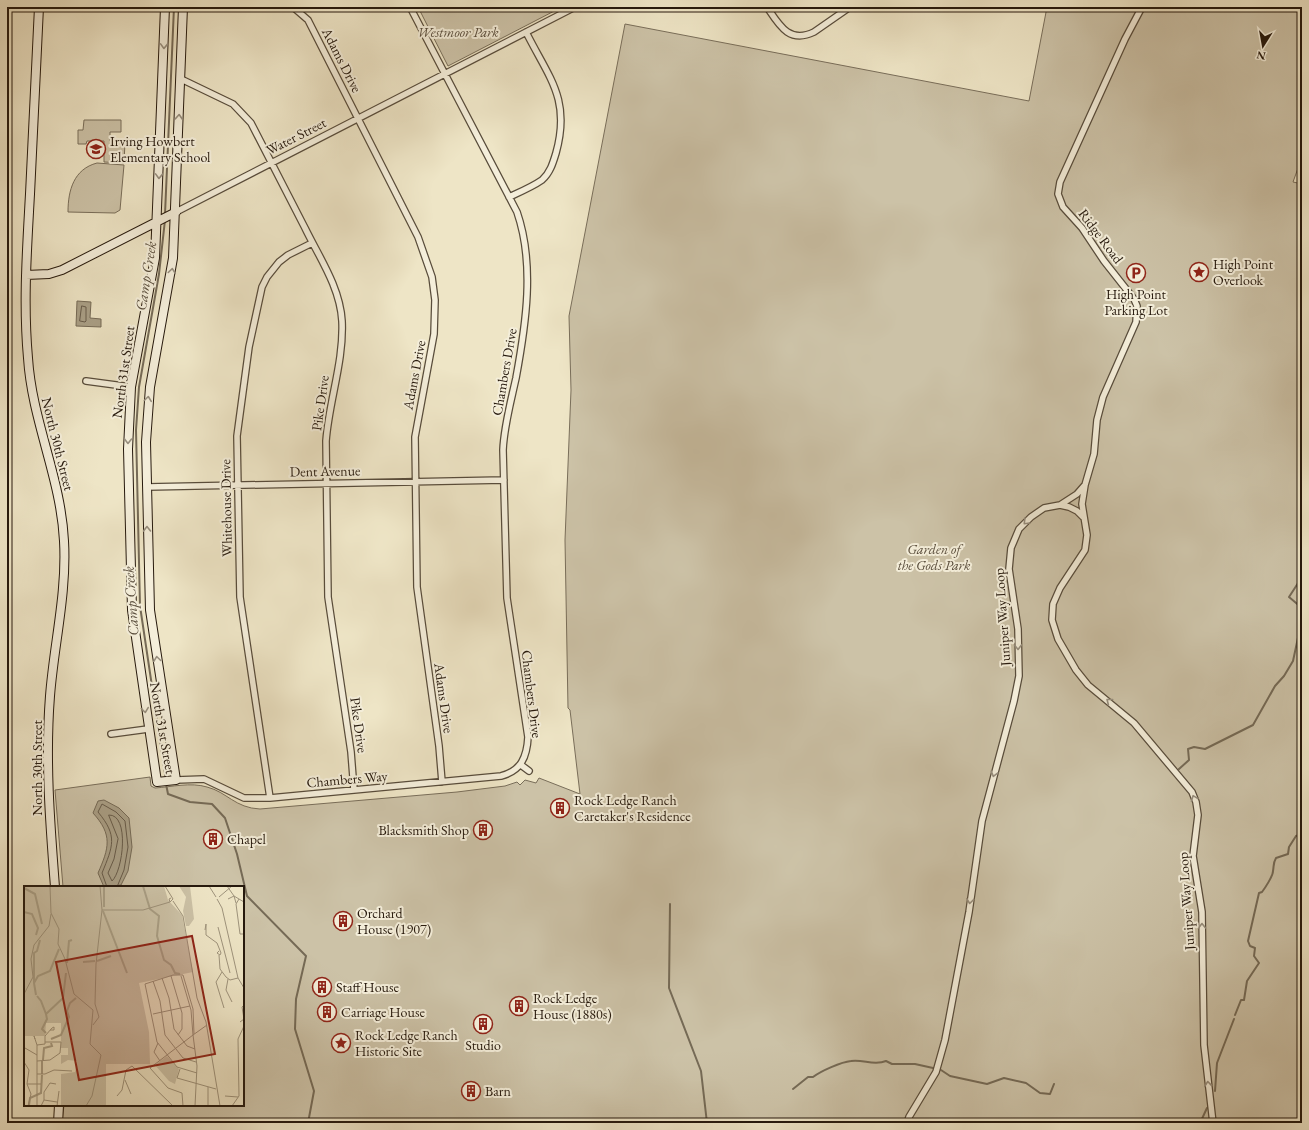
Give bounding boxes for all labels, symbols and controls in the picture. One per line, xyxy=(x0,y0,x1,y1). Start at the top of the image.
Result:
park label: Westmoor Park xyxy=(417,23,499,41)
street label: Adams Drive xyxy=(318,24,366,96)
north arrow xyxy=(1243,26,1283,66)
one-way arrow xyxy=(160,43,168,49)
text: N xyxy=(1255,48,1267,64)
street label: Water Street xyxy=(263,113,330,159)
one-way arrow xyxy=(175,114,183,120)
place label: Irving Howbert Elementary School xyxy=(110,132,211,166)
school or university icon: Irving Howbert Elementary School xyxy=(85,138,107,160)
one-way arrow xyxy=(154,173,163,179)
street label: Ridge Road xyxy=(1075,205,1128,268)
water label: Camp Creek xyxy=(131,240,160,312)
place label: High Point Overlook xyxy=(1213,255,1274,289)
place icon: High Point Overlook xyxy=(1188,261,1210,283)
parking icon: High Point Parking Lot xyxy=(1125,262,1147,284)
one-way arrow xyxy=(167,268,176,274)
place label: High Point Parking Lot xyxy=(1104,285,1168,319)
street label: North 31st Street xyxy=(108,324,138,419)
street label: Chambers Drive xyxy=(487,326,521,417)
street label: Adams Drive xyxy=(398,338,430,412)
street label: Pike Drive xyxy=(307,374,333,432)
street label: North 30th Street xyxy=(38,395,78,493)
one-way arrow xyxy=(143,396,152,402)
one-way arrow xyxy=(124,438,132,444)
street label: Whitehouse Drive xyxy=(216,459,236,557)
street label: Dent Avenue xyxy=(289,461,361,481)
one-way arrow xyxy=(1023,517,1031,525)
one-way arrow xyxy=(143,526,151,532)
park label: Garden of the Gods Park xyxy=(898,540,971,574)
water label: Camp Creek xyxy=(119,565,142,637)
street label: Juniper Way Loop xyxy=(990,567,1014,668)
one-way arrow xyxy=(1014,644,1022,650)
street label: Chambers Drive xyxy=(518,649,546,739)
one-way arrow xyxy=(153,655,162,662)
street label: Adams Drive xyxy=(430,661,458,735)
street label: North 31st Street xyxy=(146,681,180,776)
street label: Pike Drive xyxy=(346,696,372,754)
one-way arrow xyxy=(1106,699,1113,706)
one-way arrow xyxy=(140,707,149,713)
street label: North 30th Street xyxy=(28,720,46,816)
street label: Chambers Way xyxy=(306,766,389,792)
one-way arrow xyxy=(991,771,999,777)
place label: Rock Ledge Ranch Caretaker's Residence xyxy=(574,791,691,825)
one-way arrow xyxy=(1190,795,1198,802)
building icon: Rock Ledge Ranch Caretaker's Residence xyxy=(549,797,571,819)
building icon: Blacksmith Shop xyxy=(472,819,494,841)
place label: Blacksmith Shop xyxy=(378,821,469,839)
building icon: Chapel xyxy=(202,828,224,850)
place label: Chapel xyxy=(227,830,266,848)
street label: Juniper Way Loop xyxy=(1174,851,1198,952)
inset map xyxy=(24,886,244,1106)
one-way arrow xyxy=(966,898,975,905)
place label: Orchard House (1907) xyxy=(357,904,431,938)
building icon: Orchard House (1907) xyxy=(332,910,354,932)
one-way arrow xyxy=(1198,923,1206,929)
building icon: Staff House xyxy=(311,976,333,998)
place label: Staff House xyxy=(336,978,400,996)
place label: Rock Ledge House (1880s) xyxy=(533,989,612,1023)
building icon: Rock Ledge House (1880s) xyxy=(508,995,530,1017)
building icon: Carriage House xyxy=(316,1001,338,1023)
place label: Carriage House xyxy=(341,1003,425,1021)
building icon: Studio xyxy=(472,1013,494,1035)
place label: Rock Ledge Ranch Historic Site xyxy=(355,1026,458,1060)
place icon: Rock Ledge Ranch Historic Site xyxy=(330,1032,352,1054)
place label: Studio xyxy=(465,1036,501,1054)
building icon: Barn xyxy=(460,1080,482,1102)
one-way arrow xyxy=(1204,1081,1213,1087)
place label: Barn xyxy=(485,1082,511,1100)

